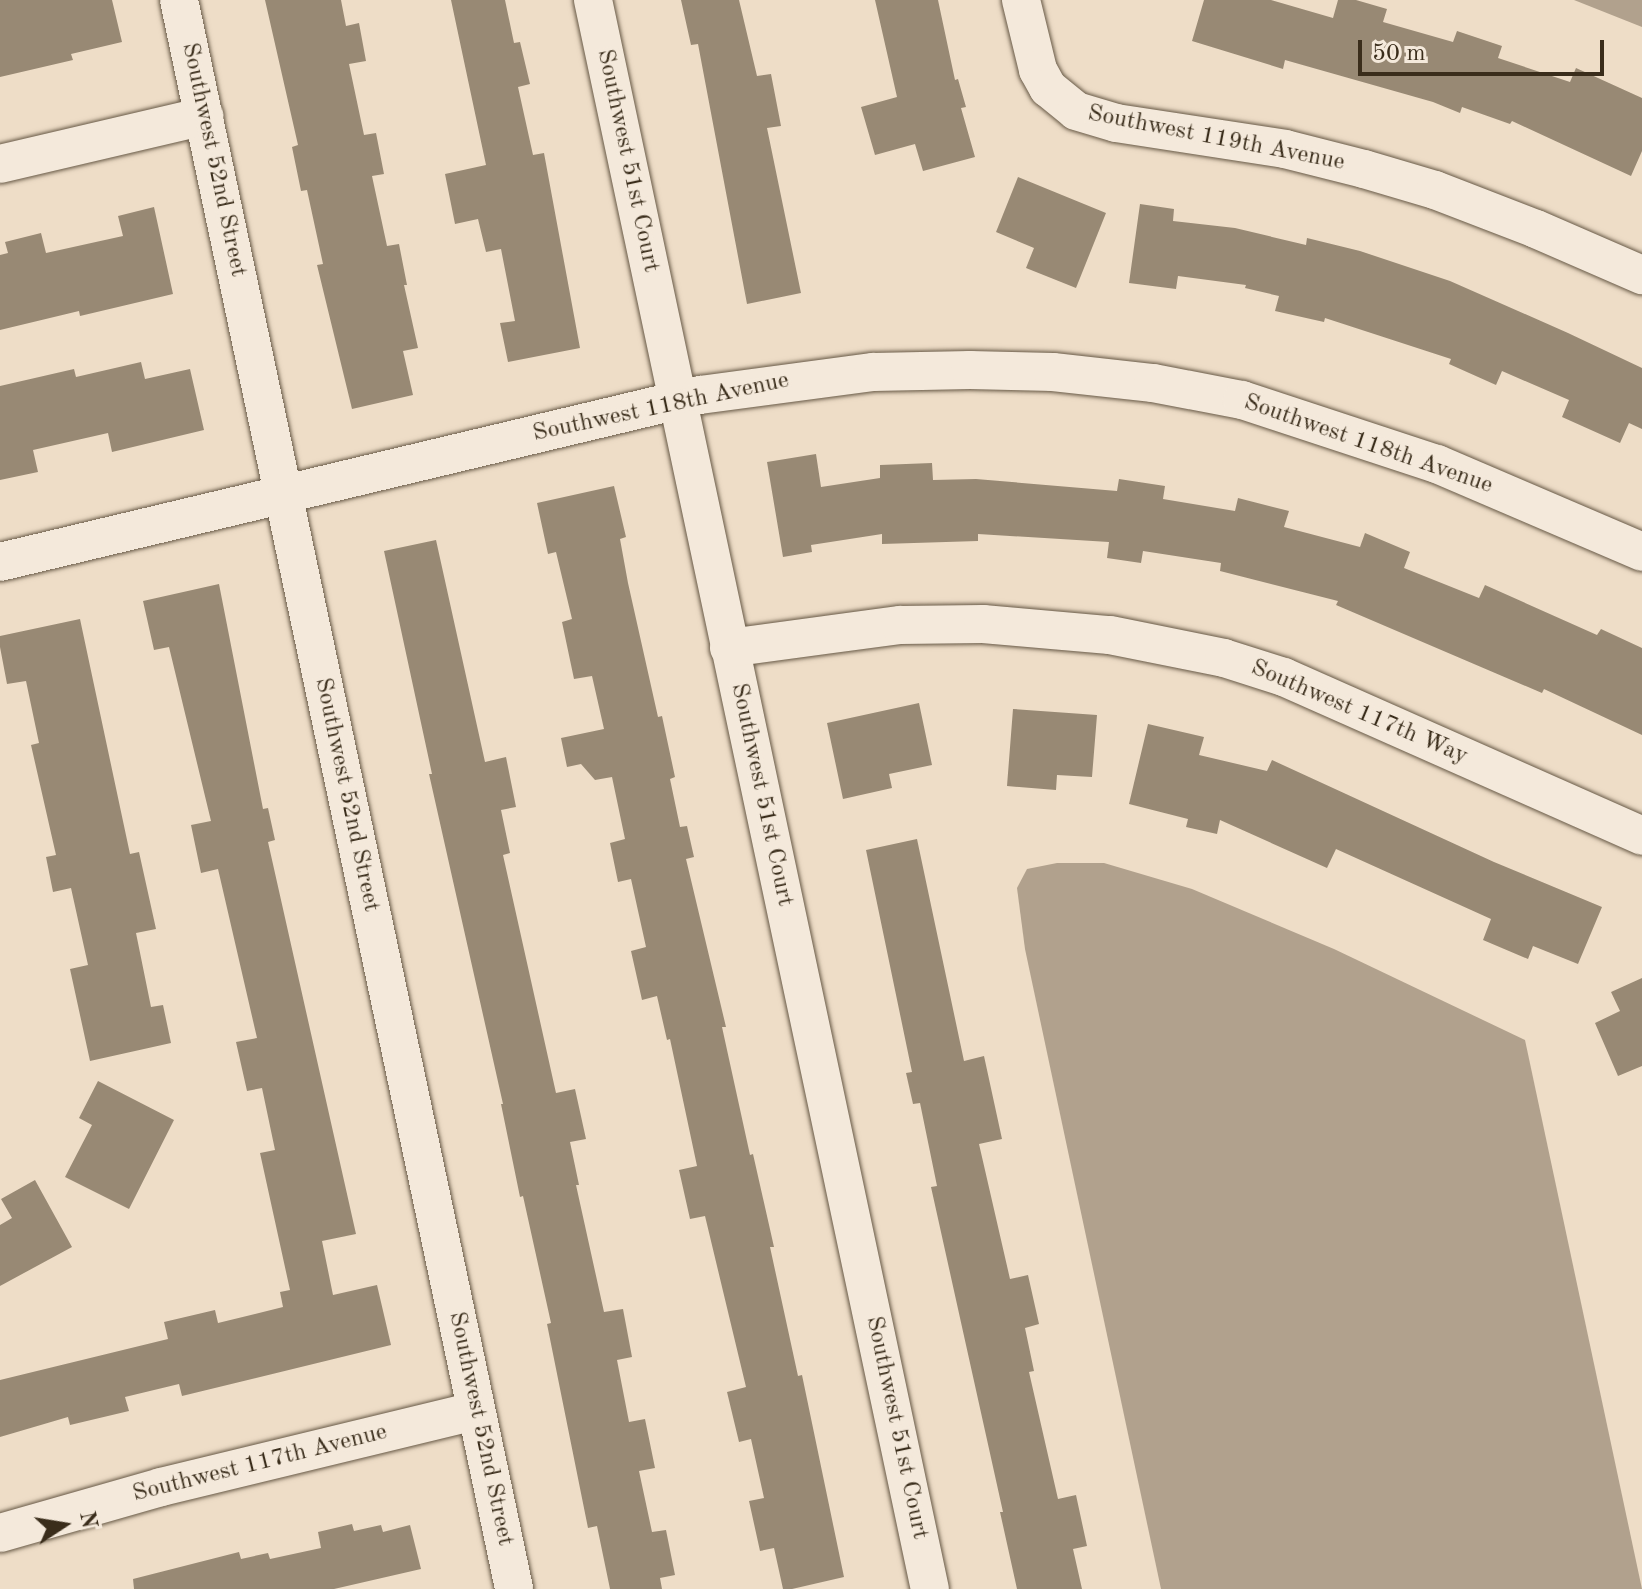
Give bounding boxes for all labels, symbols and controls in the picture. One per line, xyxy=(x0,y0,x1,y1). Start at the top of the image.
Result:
scale bar xyxy=(1362,24,1608,74)
street label: Southwest 52nd Street xyxy=(174,40,252,280)
text: 50 m xyxy=(1372,42,1426,66)
street label: Southwest 51st Court xyxy=(589,47,665,275)
street label: Southwest 119th Avenue xyxy=(1085,100,1347,178)
street label: Southwest 118th Avenue xyxy=(530,367,792,449)
street label: Southwest 118th Avenue xyxy=(1240,389,1496,501)
street label: Southwest 117th Way xyxy=(1246,654,1472,772)
street label: Southwest 52nd Street xyxy=(307,675,385,915)
street label: Southwest 51st Court xyxy=(723,681,799,909)
street label: Southwest 52nd Street xyxy=(441,1309,519,1549)
street label: Southwest 51st Court xyxy=(858,1314,934,1542)
street label: Southwest 117th Avenue xyxy=(130,1418,390,1510)
north arrow xyxy=(24,1485,104,1565)
text: N xyxy=(75,1510,100,1531)

